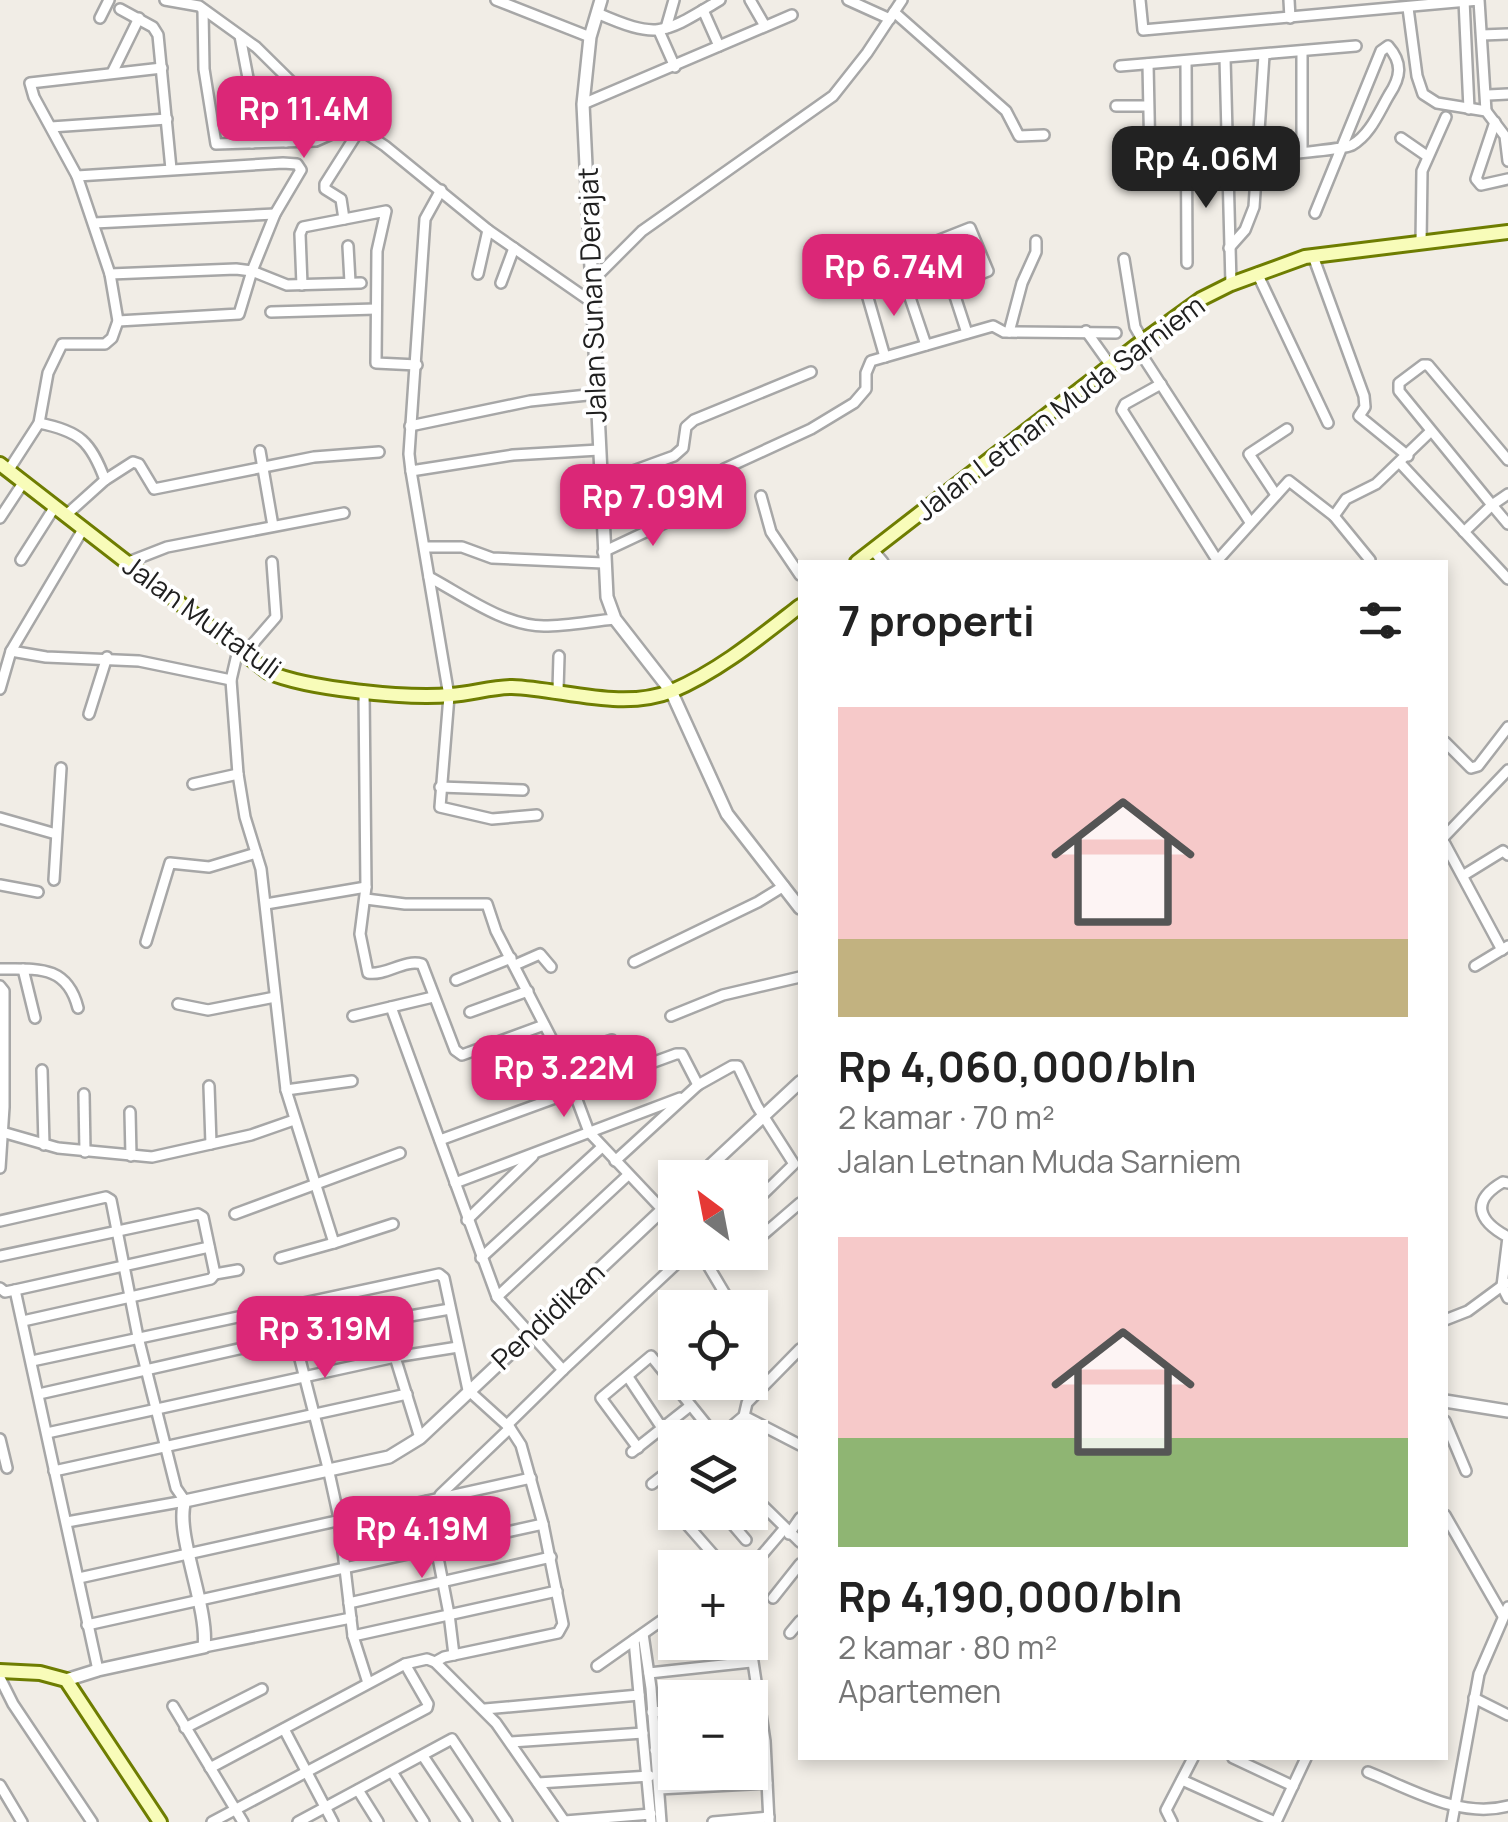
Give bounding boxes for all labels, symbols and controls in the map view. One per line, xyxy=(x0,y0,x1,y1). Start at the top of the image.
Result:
pin: Rp 11.4M xyxy=(201,76,407,161)
text: Rp 11.4M xyxy=(239,86,369,130)
pin: Rp 4.06M xyxy=(1103,126,1309,211)
text: Rp 4.06M xyxy=(1134,136,1278,180)
street label: Jalan Sunan Derajat xyxy=(568,167,614,423)
pin: Rp 6.74M xyxy=(791,234,997,319)
text: Rp 6.74M xyxy=(824,244,964,288)
street label: Jalan Letnan Muda Sarniem xyxy=(907,286,1212,529)
pin: Rp 7.09M xyxy=(550,464,756,549)
text: Rp 7.09M xyxy=(582,474,724,518)
street label: Jalan Multatuli xyxy=(116,546,289,687)
text: 7 properti xyxy=(838,591,1035,649)
icon: filters xyxy=(1353,593,1408,648)
icon: home xyxy=(1033,772,1213,952)
pin: Rp 3.22M xyxy=(461,1035,667,1120)
text: Rp 4,060,000/bln xyxy=(838,1037,1197,1095)
text: Rp 3.22M xyxy=(493,1045,635,1089)
text: 2 kamar · 70 m² xyxy=(838,1095,1055,1139)
text: Jalan Letnan Muda Sarniem xyxy=(838,1139,1241,1183)
north arrow xyxy=(658,1160,768,1270)
map controls xyxy=(658,1160,768,1790)
street label: Pendidikan xyxy=(483,1253,612,1377)
button: locate xyxy=(658,1290,768,1400)
pin: Rp 3.19M xyxy=(222,1296,428,1381)
icon: home xyxy=(1033,1302,1213,1482)
text: Rp 3.19M xyxy=(259,1306,391,1350)
button: layers xyxy=(658,1420,768,1530)
pin: Rp 4.19M xyxy=(319,1496,525,1581)
text: Rp 4.19M xyxy=(355,1506,489,1550)
button: + xyxy=(658,1550,768,1660)
text: Rp 4,190,000/bln xyxy=(838,1567,1182,1625)
text: 2 kamar · 80 m² xyxy=(838,1625,1057,1669)
text: Apartemen xyxy=(838,1669,1001,1713)
button: − xyxy=(658,1680,768,1790)

